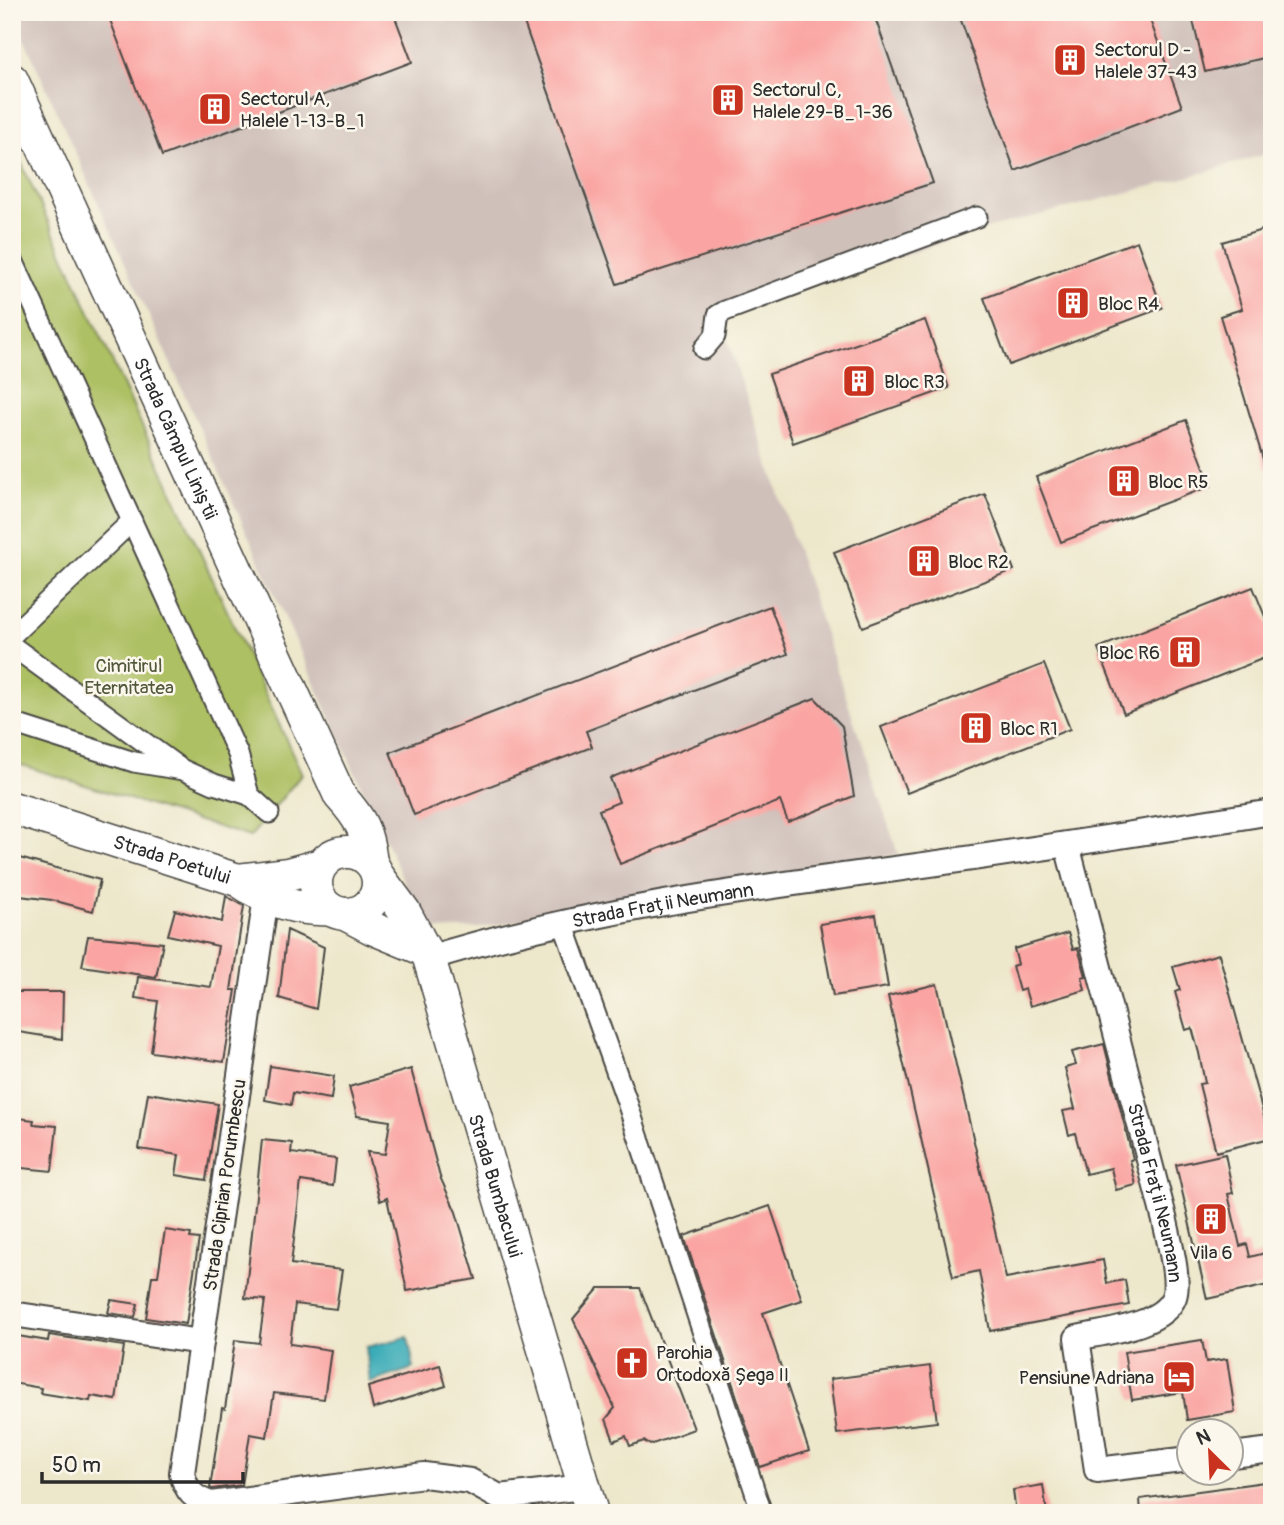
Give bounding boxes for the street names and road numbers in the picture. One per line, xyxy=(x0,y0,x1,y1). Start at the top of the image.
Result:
street label: Strada Câmpul Liniștii xyxy=(128,354,223,523)
street label: Strada Poetului xyxy=(110,830,233,890)
street label: Strada Frații Neumann xyxy=(570,878,755,934)
street label: Strada Ciprian Porumbescu xyxy=(198,1078,252,1293)
street label: Strada Frații Neumann xyxy=(1122,1101,1187,1283)
street label: Strada Bumbacului xyxy=(462,1111,527,1260)

